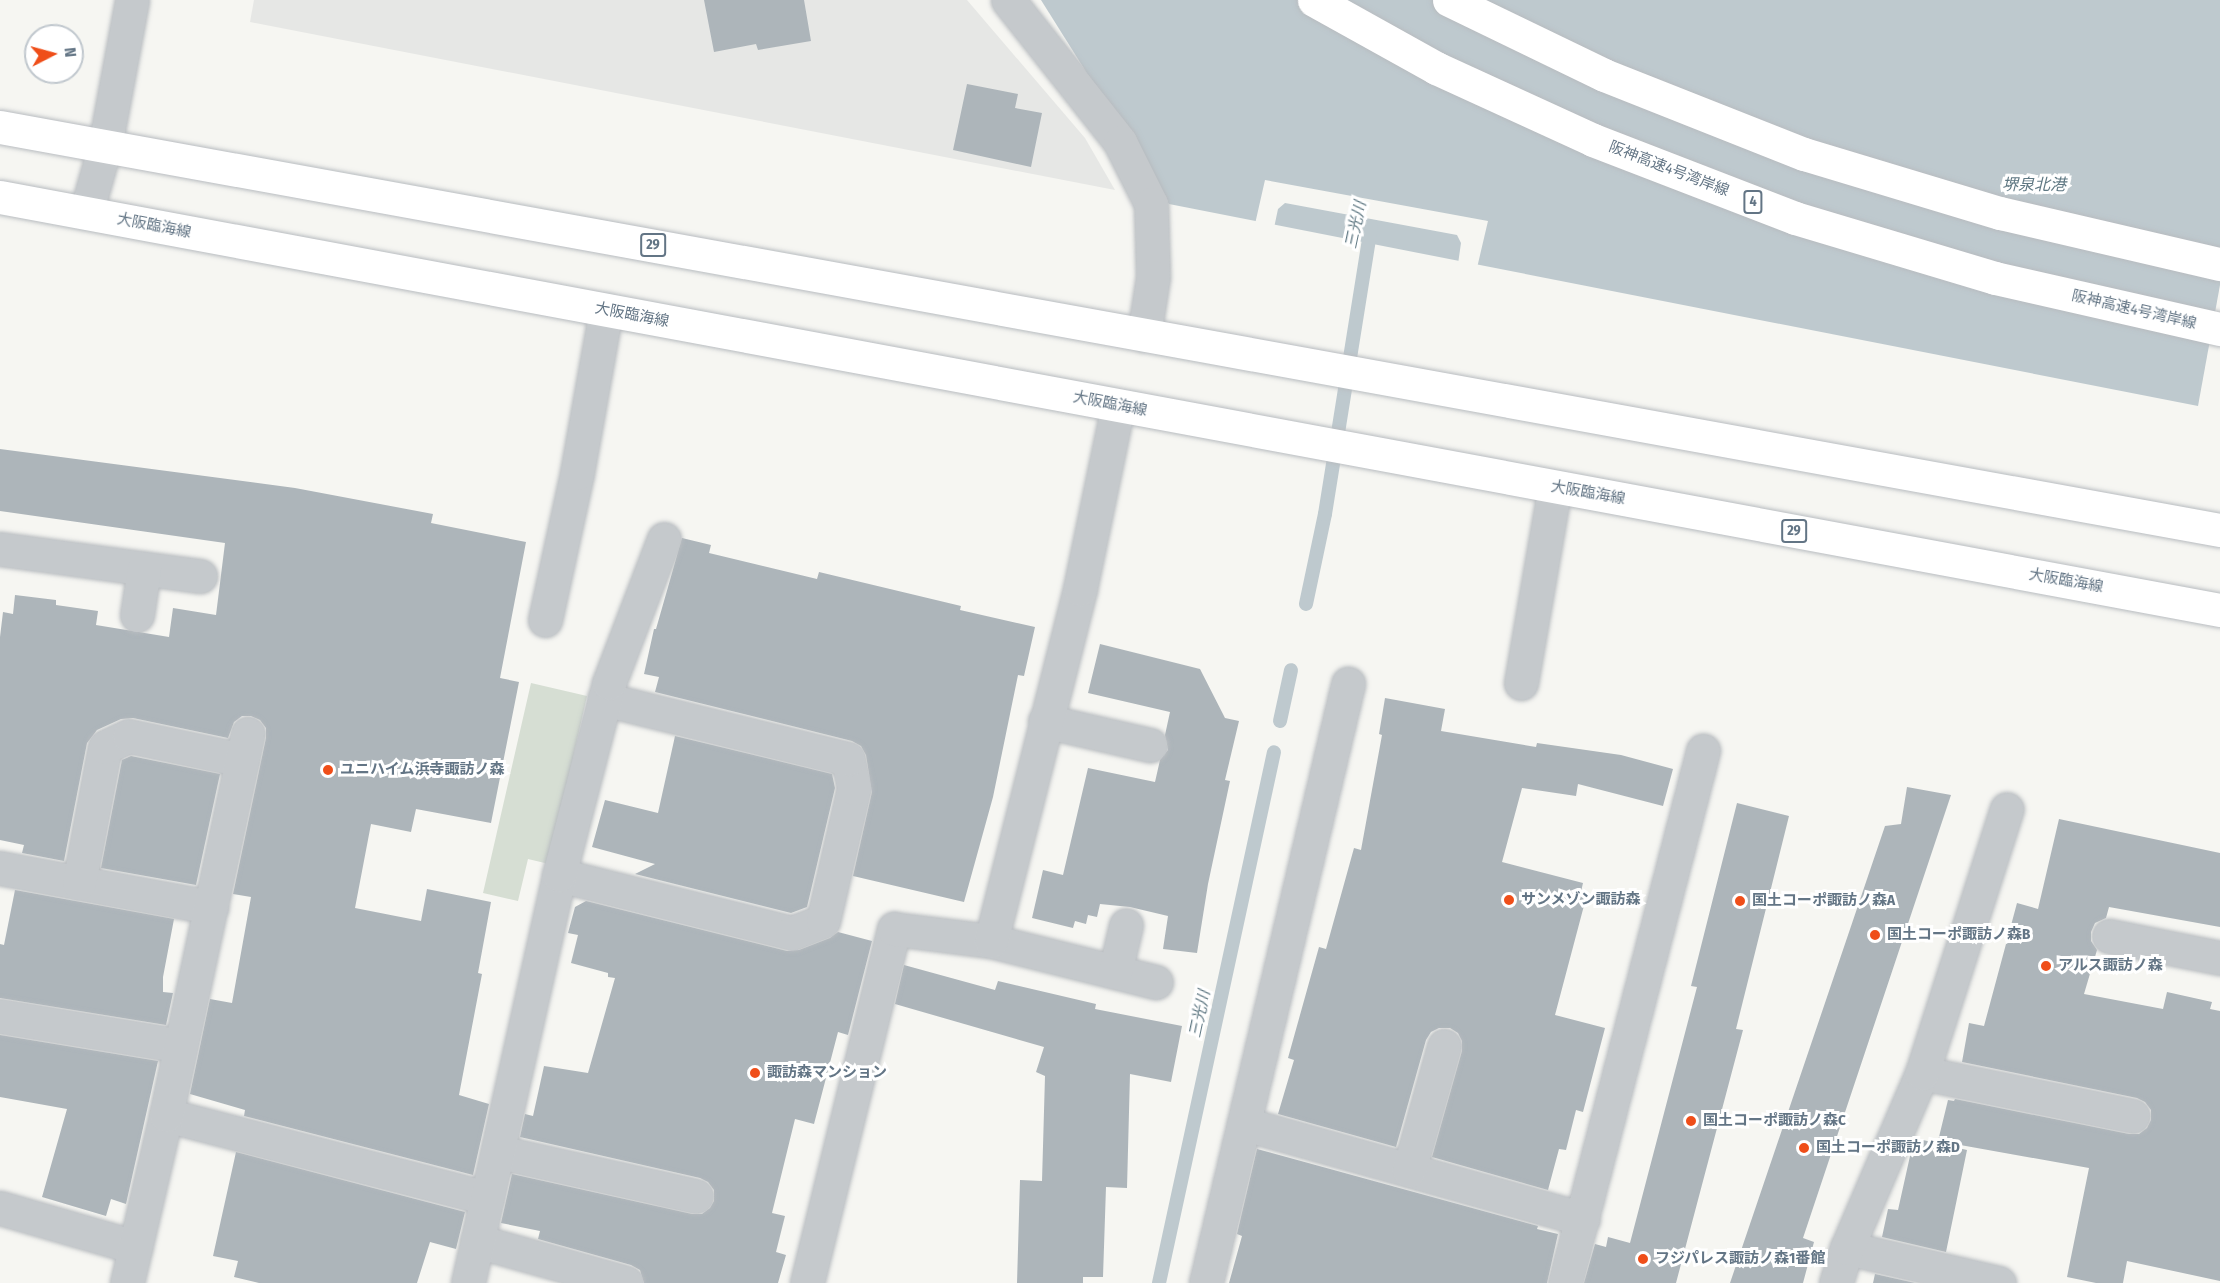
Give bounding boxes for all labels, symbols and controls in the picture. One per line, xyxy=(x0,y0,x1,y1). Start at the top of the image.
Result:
north arrow xyxy=(24,24,84,84)
text: N xyxy=(60,47,80,58)
street label: 阪神高速4号湾岸線 xyxy=(1606,138,1732,200)
water label: 堺泉北港 xyxy=(2002,175,2066,195)
road number: 4 xyxy=(1742,191,1764,213)
water label: 三光川 xyxy=(1342,200,1370,250)
street label: 大阪臨海線 xyxy=(115,210,193,242)
road number: 29 xyxy=(640,234,666,256)
street label: 阪神高速4号湾岸線 xyxy=(2070,287,2198,333)
street label: 大阪臨海線 xyxy=(593,299,671,331)
street label: 大阪臨海線 xyxy=(1071,388,1149,420)
street label: 大阪臨海線 xyxy=(1550,478,1626,508)
road number: 29 xyxy=(1780,520,1808,542)
street label: 大阪臨海線 xyxy=(2028,566,2104,596)
place label: ユニハイム浜寺諏訪ノ森 xyxy=(340,761,505,779)
marker: ユニハイム浜寺諏訪ノ森 xyxy=(321,763,335,777)
place label: サンメゾン諏訪森 xyxy=(1521,891,1641,909)
place label: 国土コーポ諏訪ノ森A xyxy=(1752,892,1895,910)
marker: サンメゾン諏訪森 xyxy=(1502,893,1516,907)
marker: 国土コーポ諏訪ノ森A xyxy=(1733,894,1747,908)
place label: 国土コーポ諏訪ノ森B xyxy=(1887,926,2030,944)
marker: 国土コーポ諏訪ノ森B xyxy=(1868,928,1882,942)
place label: アルス諏訪ノ森 xyxy=(2058,957,2163,975)
marker: アルス諏訪ノ森 xyxy=(2039,959,2053,973)
water label: 三光川 xyxy=(1186,989,1214,1039)
place label: 諏訪森マンション xyxy=(767,1064,887,1082)
marker: 諏訪森マンション xyxy=(748,1066,762,1080)
place label: 国土コーポ諏訪ノ森C xyxy=(1703,1112,1846,1130)
marker: 国土コーポ諏訪ノ森C xyxy=(1684,1114,1698,1128)
place label: 国土コーポ諏訪ノ森D xyxy=(1816,1139,1960,1157)
marker: 国土コーポ諏訪ノ森D xyxy=(1797,1141,1811,1155)
place label: フジパレス諏訪ノ森1番館 xyxy=(1655,1250,1826,1268)
marker: フジパレス諏訪ノ森1番館 xyxy=(1636,1252,1650,1266)

